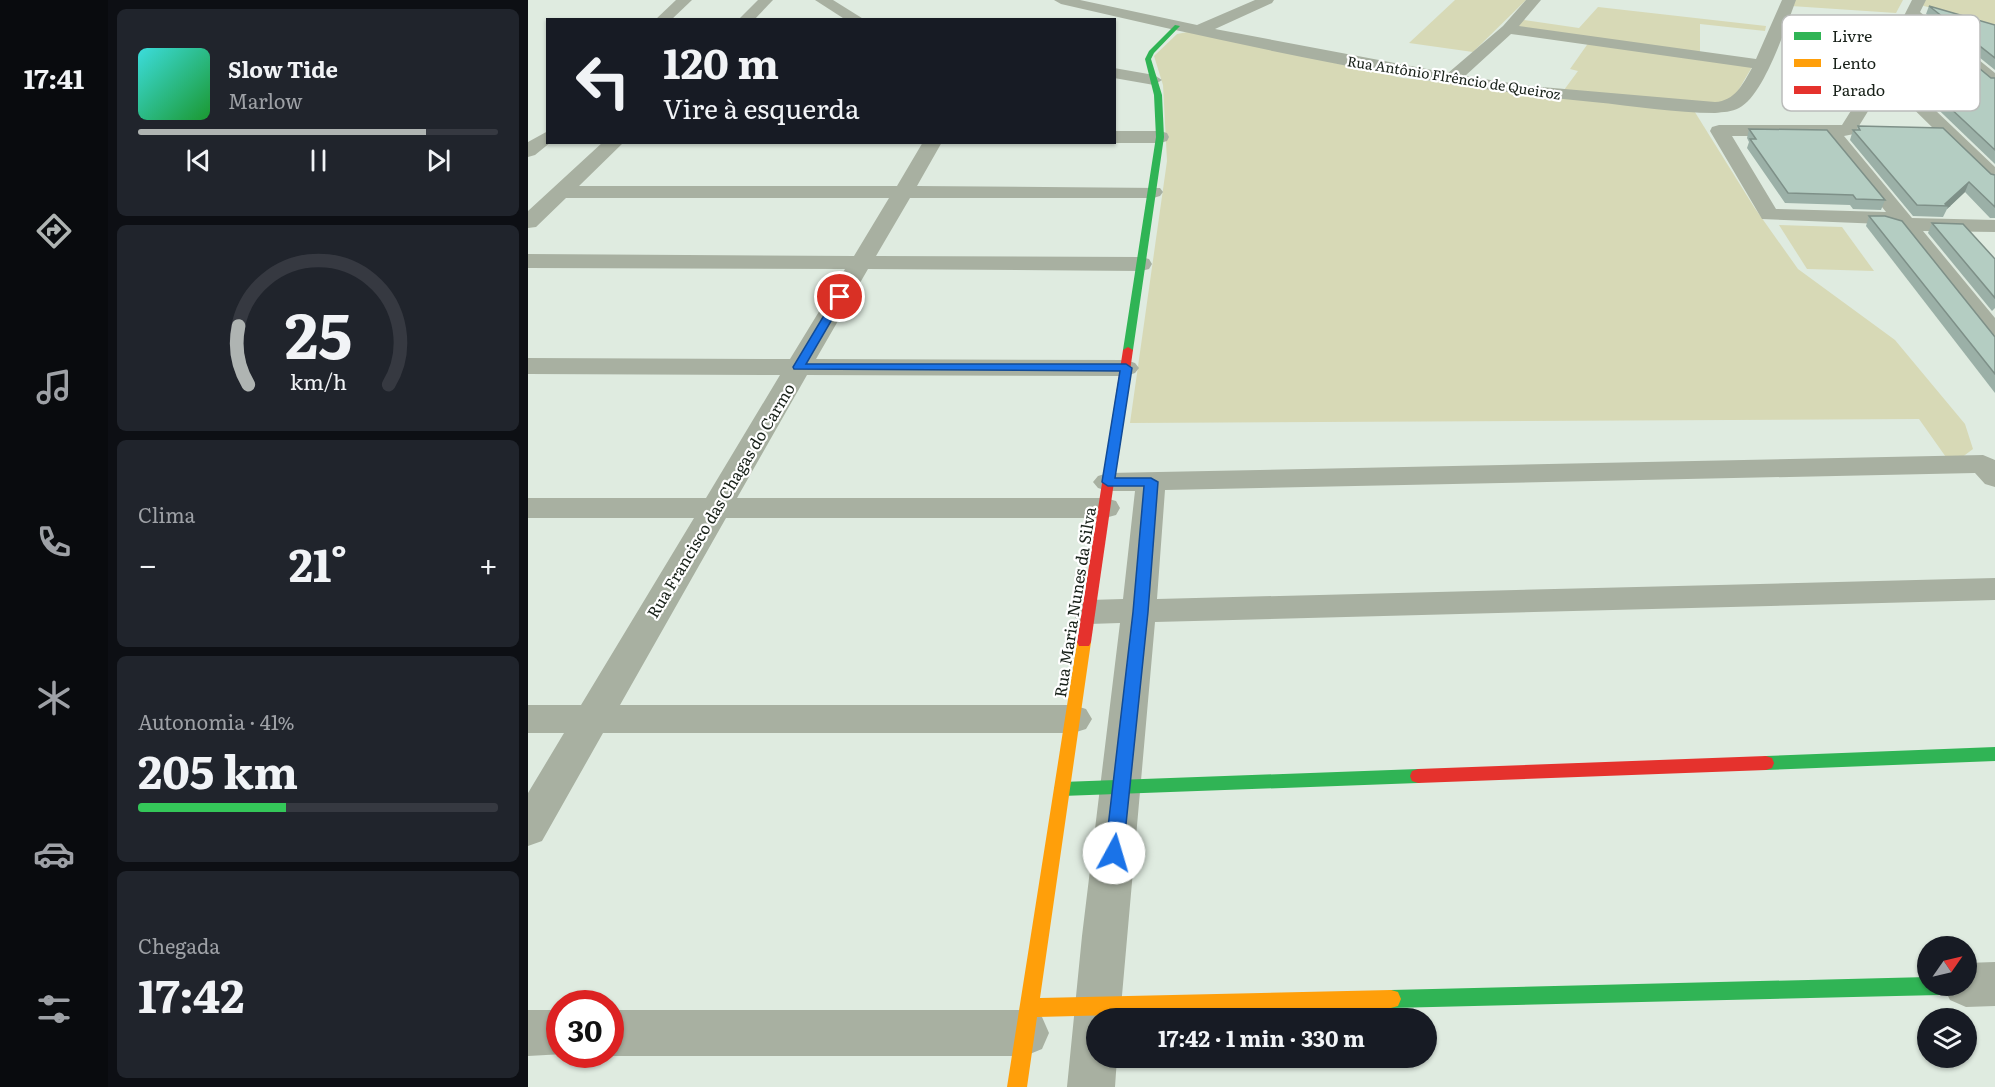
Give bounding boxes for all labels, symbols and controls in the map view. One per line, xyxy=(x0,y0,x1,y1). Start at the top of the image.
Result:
legend xyxy=(1782,15,1980,111)
text: Livre xyxy=(1832,23,1872,47)
text: 120 m xyxy=(663,30,779,92)
icon: left xyxy=(564,42,642,120)
street label: Rua Antônio Flrêncio de Queiroz xyxy=(1346,50,1562,104)
text: Lento xyxy=(1832,50,1876,74)
text: Slow Tide xyxy=(228,52,338,85)
text: 17:41 xyxy=(24,57,84,97)
text: Parado xyxy=(1832,77,1885,101)
text: Marlow xyxy=(228,85,303,115)
text: Vire à esquerda xyxy=(663,87,860,127)
icon: previous xyxy=(182,144,215,177)
icon: pause xyxy=(302,144,335,177)
icon: next xyxy=(422,144,455,177)
icon: directions xyxy=(33,210,75,252)
pin xyxy=(814,271,865,322)
icon: arrive xyxy=(823,280,856,313)
text: 25 xyxy=(284,286,352,378)
text: km/h xyxy=(289,365,347,397)
icon: music xyxy=(33,366,75,408)
street label: Rua Francisco das Chagas do Carmo xyxy=(640,378,800,622)
text: Clima xyxy=(138,499,195,529)
street label: Rua Maria Nunes da Silva xyxy=(1047,505,1101,699)
icon: phone xyxy=(33,521,75,563)
text: 21° xyxy=(289,529,347,596)
text: − xyxy=(138,538,157,587)
text: + xyxy=(479,538,498,587)
icon: climate xyxy=(33,677,75,719)
text: Autonomia · 41% xyxy=(138,706,295,736)
text: 205 km xyxy=(138,736,298,803)
position arrow xyxy=(1082,821,1146,885)
icon: car xyxy=(33,833,75,875)
text: Chegada xyxy=(138,930,220,960)
north arrow xyxy=(1917,936,1977,996)
map controls xyxy=(1917,936,1977,1068)
text: 17:42 xyxy=(138,960,244,1027)
icon: filters xyxy=(33,988,75,1030)
speed limit sign: 30 xyxy=(546,990,624,1068)
button: layers xyxy=(1917,1008,1977,1068)
text: 17:42 · 1 min · 330 m xyxy=(1158,1021,1365,1054)

